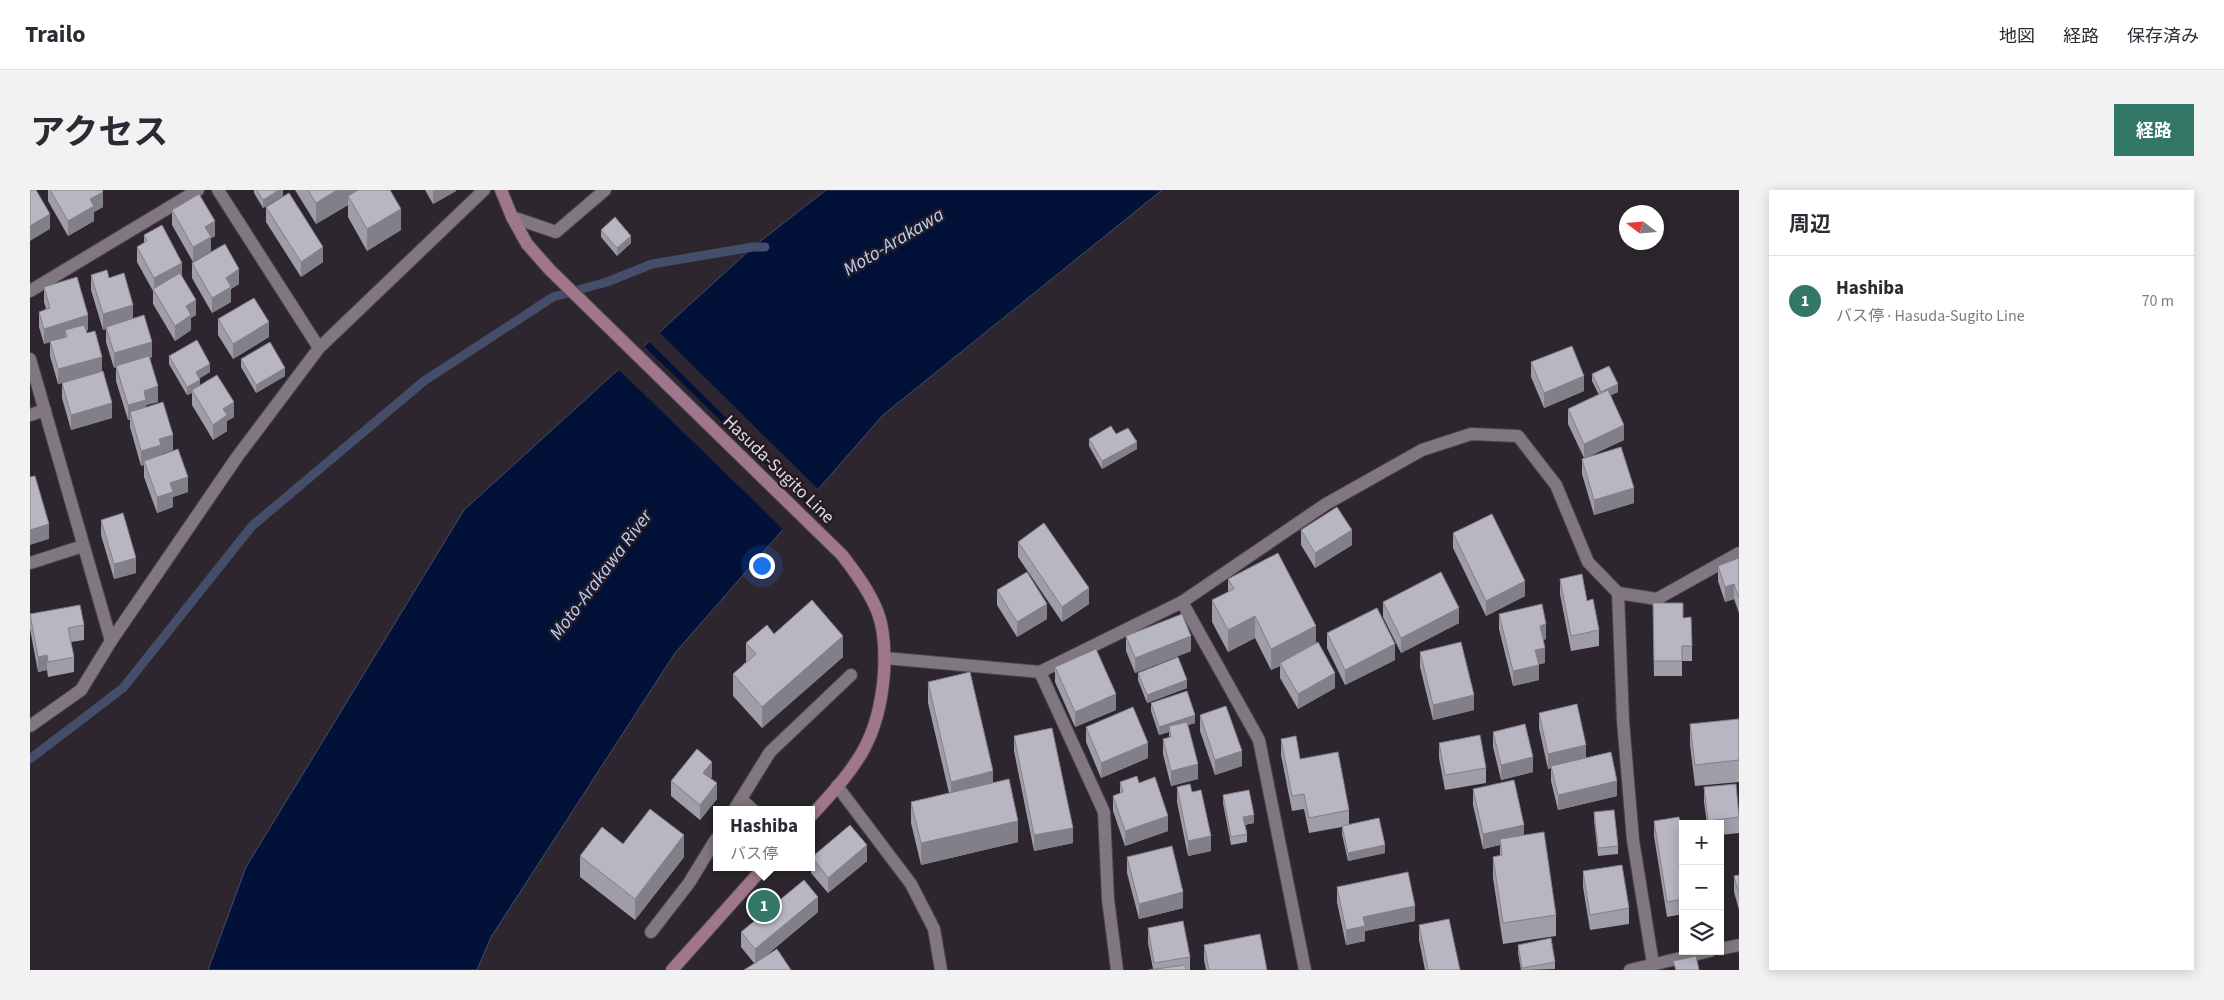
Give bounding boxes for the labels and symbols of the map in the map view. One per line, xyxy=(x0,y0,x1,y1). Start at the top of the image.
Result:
water label: Moto-Arakawa xyxy=(838,201,949,283)
north arrow xyxy=(1619,205,1664,250)
street label: Hasuda-Sugito Line xyxy=(717,409,840,529)
water label: Moto-Arakawa River xyxy=(543,503,660,646)
your location xyxy=(749,553,775,579)
pin: 1 xyxy=(748,887,780,925)

